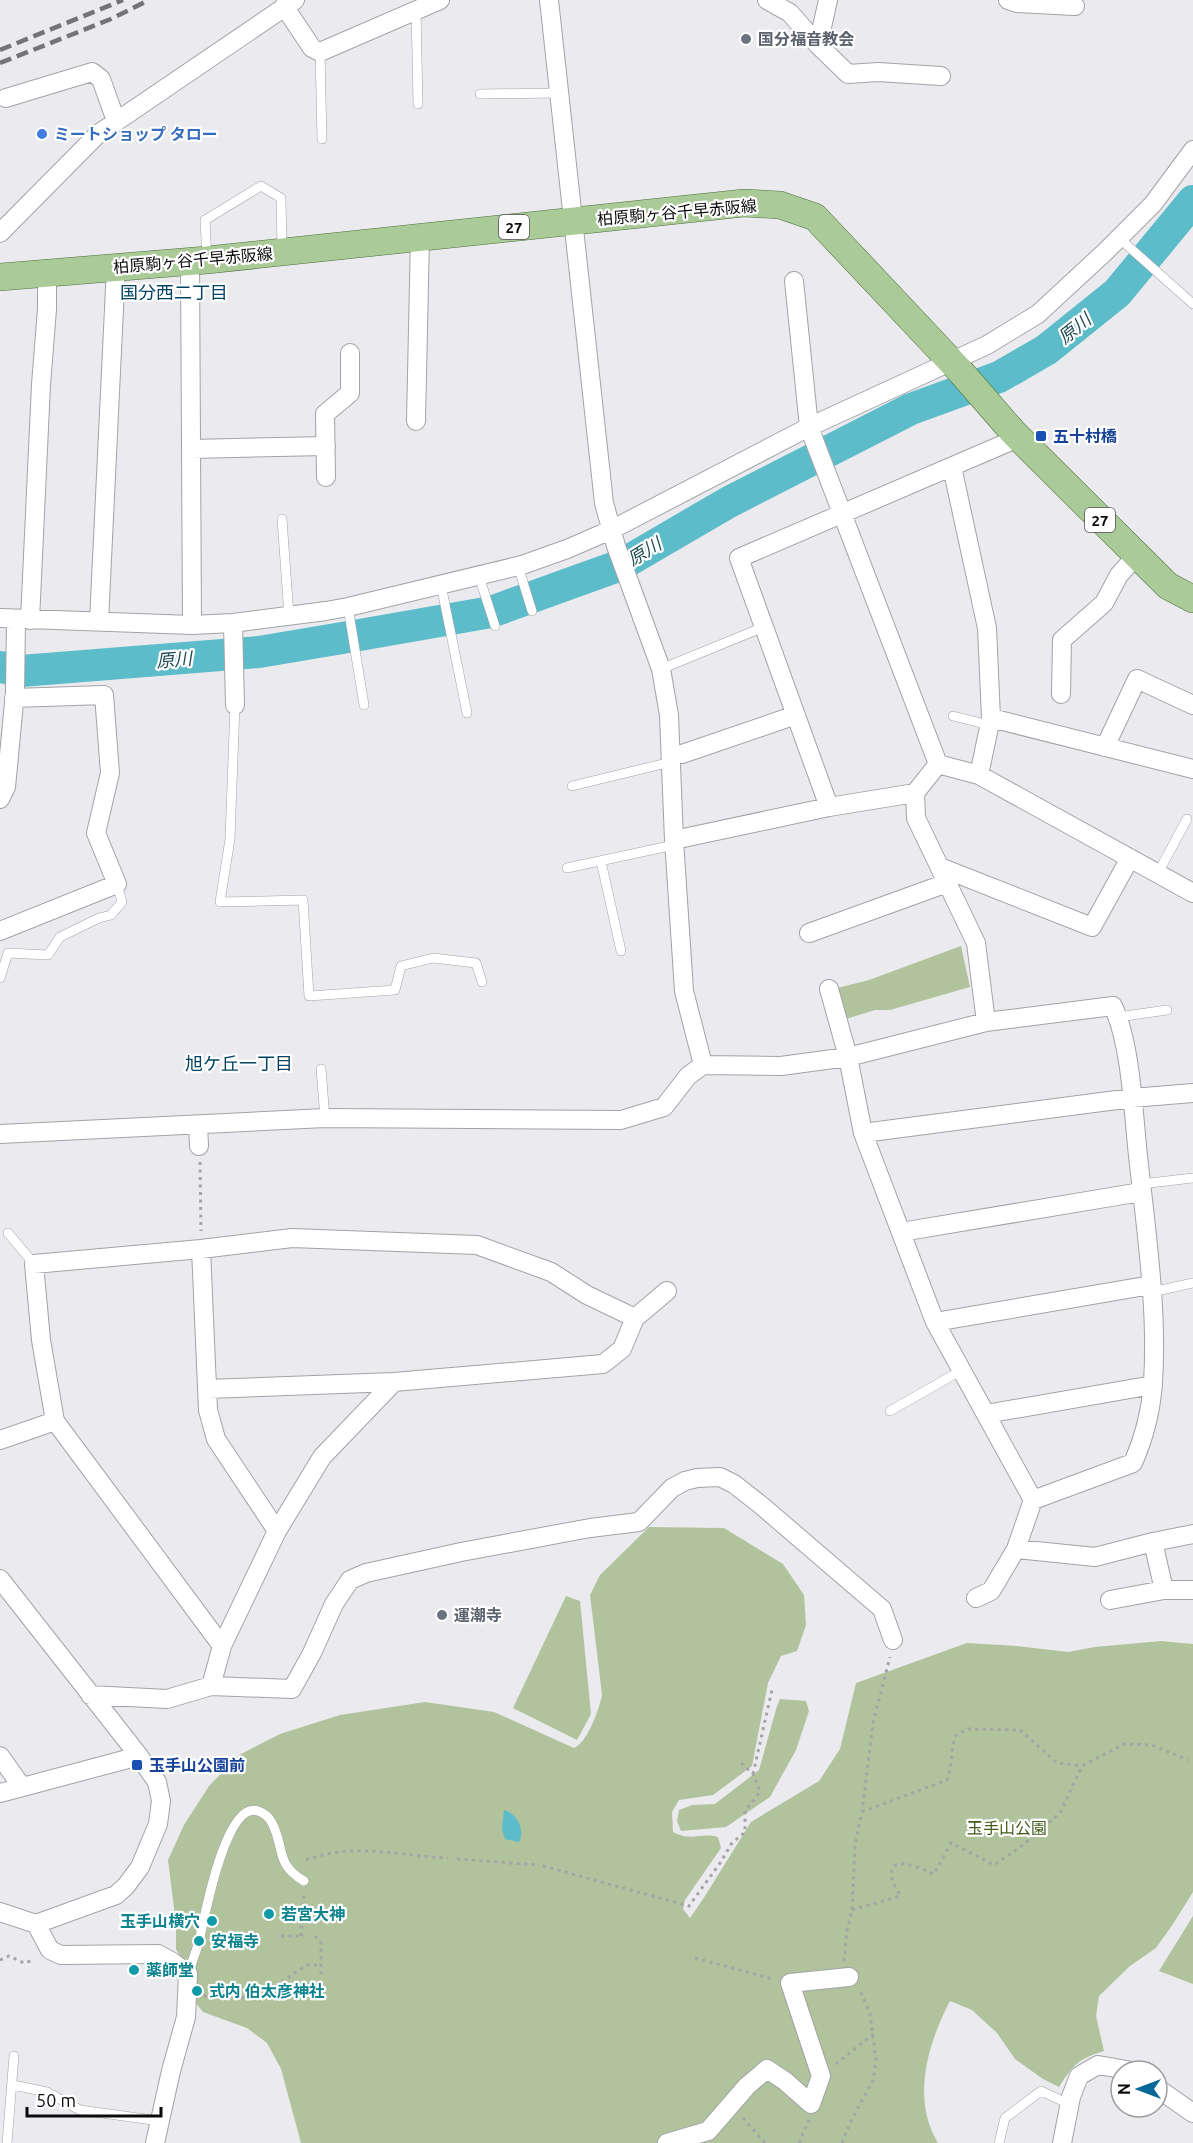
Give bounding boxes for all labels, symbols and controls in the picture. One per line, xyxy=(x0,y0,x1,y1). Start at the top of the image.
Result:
place label: 国分福音教会 xyxy=(758,30,854,48)
marker: 国分福音教会 xyxy=(739,32,753,46)
place label: ミートショップ タロー xyxy=(54,125,218,143)
marker: ミートショップ タロー xyxy=(35,127,49,141)
street label: 柏原駒ヶ谷千早赤阪線 xyxy=(597,196,757,228)
road number: 27 xyxy=(499,215,529,239)
street label: 柏原駒ヶ谷千早赤阪線 xyxy=(113,244,273,276)
district label: 国分西二丁目 xyxy=(120,282,228,302)
water label: 原川 xyxy=(1054,308,1096,347)
place label: 五十村橋 xyxy=(1053,427,1117,445)
marker: 五十村橋 xyxy=(1034,429,1048,443)
road number: 27 xyxy=(1085,508,1115,532)
water label: 原川 xyxy=(623,532,666,569)
water label: 原川 xyxy=(155,647,195,671)
district label: 旭ケ丘一丁目 xyxy=(185,1053,293,1073)
place label: 運潮寺 xyxy=(454,1606,502,1624)
marker: 運潮寺 xyxy=(435,1608,449,1622)
place label: 玉手山公園前 xyxy=(149,1756,245,1774)
marker: 玉手山公園前 xyxy=(130,1758,144,1772)
park label: 玉手山公園 xyxy=(967,1819,1047,1837)
place label: 若宮大神 xyxy=(281,1905,345,1923)
marker: 若宮大神 xyxy=(262,1907,276,1921)
place label: 玉手山横穴 xyxy=(120,1912,200,1930)
marker: 玉手山横穴 xyxy=(205,1914,219,1928)
place label: 安福寺 xyxy=(211,1932,259,1950)
marker: 安福寺 xyxy=(192,1934,206,1948)
place label: 薬師堂 xyxy=(146,1961,194,1979)
marker: 薬師堂 xyxy=(127,1963,141,1977)
place label: 式内 伯太彦神社 xyxy=(209,1982,325,2000)
marker: 式内 伯太彦神社 xyxy=(190,1984,204,1998)
north arrow xyxy=(1109,2059,1169,2119)
scale bar xyxy=(27,2080,160,2118)
text: N xyxy=(1115,2083,1133,2095)
text: 50 m xyxy=(36,2090,76,2110)

